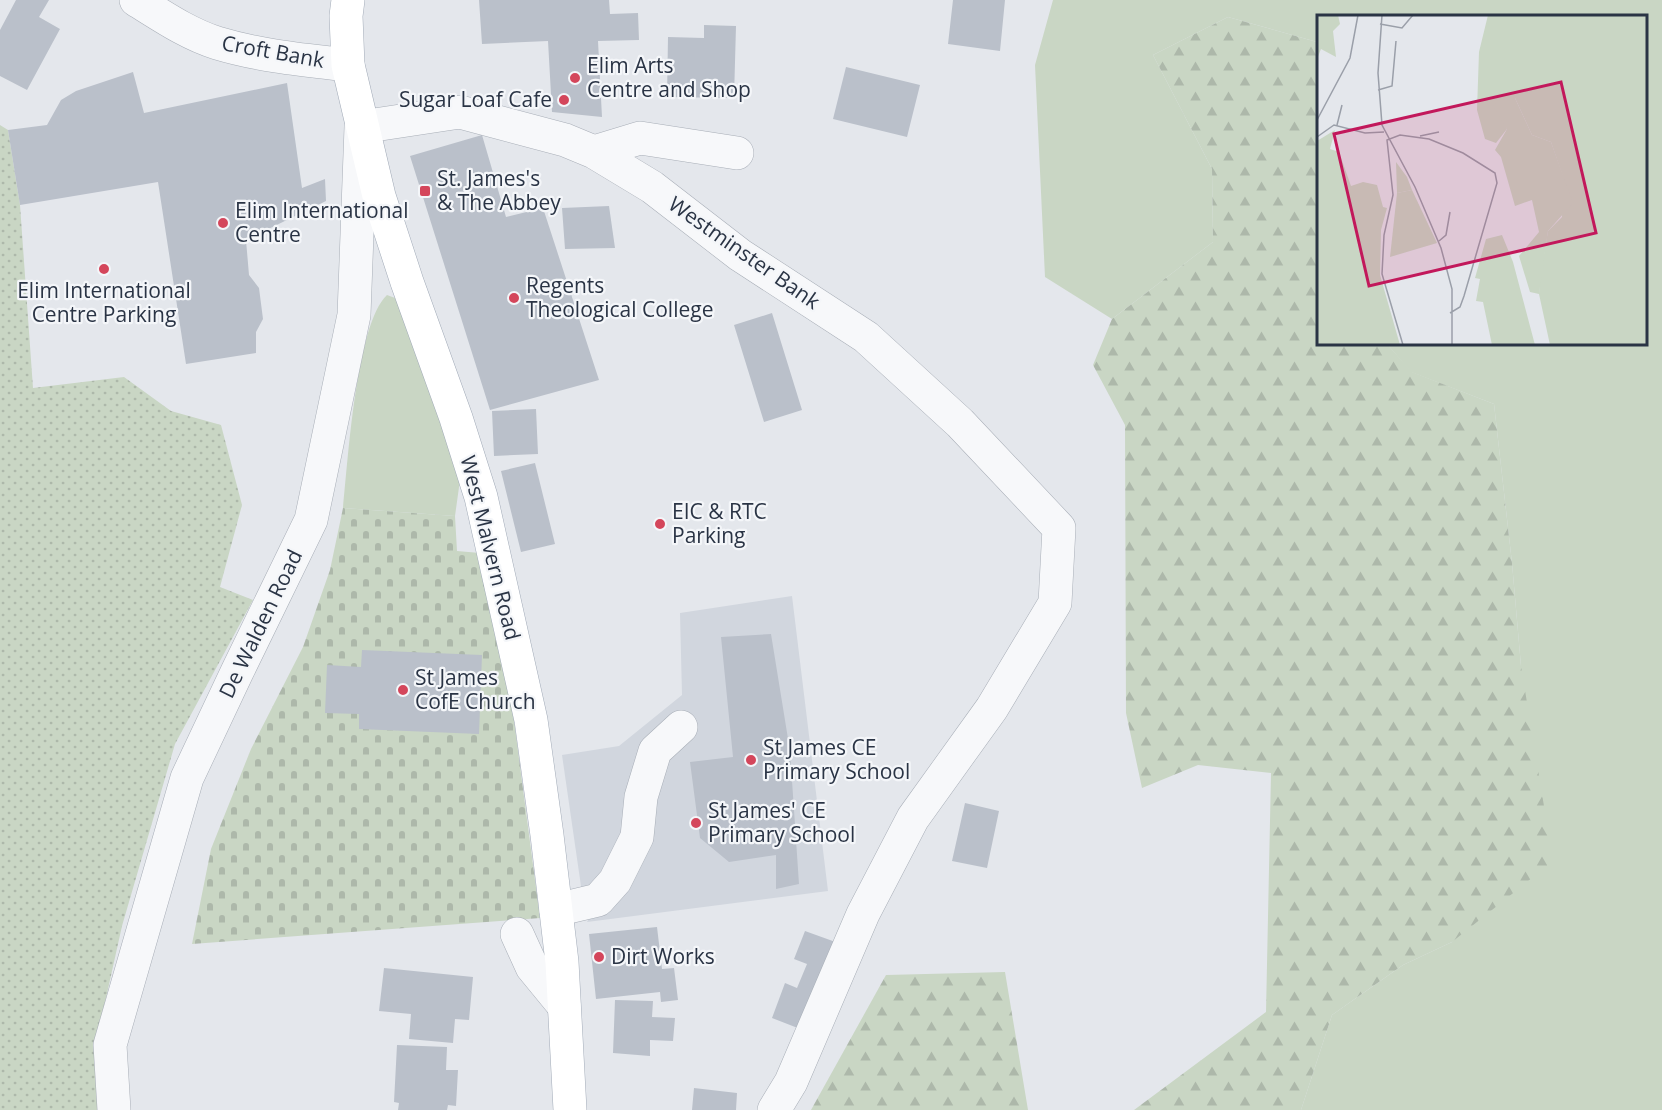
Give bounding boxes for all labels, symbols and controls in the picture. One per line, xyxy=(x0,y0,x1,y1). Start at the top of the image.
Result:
inset map xyxy=(1317,15,1647,345)
street label: Croft Bank xyxy=(220,28,327,74)
place label: Elim Arts Centre and Shop xyxy=(587,51,751,103)
marker: Elim Arts Centre and Shop xyxy=(568,71,582,85)
place label: Sugar Loaf Cafe xyxy=(399,85,552,113)
marker: Sugar Loaf Cafe xyxy=(557,93,571,107)
place label: St. James's & The Abbey xyxy=(437,164,561,216)
marker: St. James's & The Abbey xyxy=(418,184,432,198)
street label: Westminster Bank xyxy=(663,189,826,315)
place label: Elim International Centre xyxy=(235,196,409,248)
marker: Elim International Centre xyxy=(216,216,230,230)
marker: Elim International Centre Parking xyxy=(97,262,111,276)
place label: Regents Theological College xyxy=(526,271,713,323)
place label: Elim International Centre Parking xyxy=(17,276,191,328)
marker: Regents Theological College xyxy=(507,291,521,305)
street label: West Malvern Road xyxy=(454,453,527,643)
place label: EIC & RTC Parking xyxy=(672,497,767,549)
marker: EIC & RTC Parking xyxy=(653,517,667,531)
street label: De Walden Road xyxy=(212,545,308,702)
place label: St James CofE Church xyxy=(415,663,536,715)
marker: St James CofE Church xyxy=(396,683,410,697)
place label: St James CE Primary School xyxy=(763,733,910,785)
marker: St James CE Primary School xyxy=(744,753,758,767)
place label: St James' CE Primary School xyxy=(708,796,855,848)
marker: St James' CE Primary School xyxy=(689,816,703,830)
place label: Dirt Works xyxy=(611,942,715,970)
marker: Dirt Works xyxy=(592,950,606,964)

